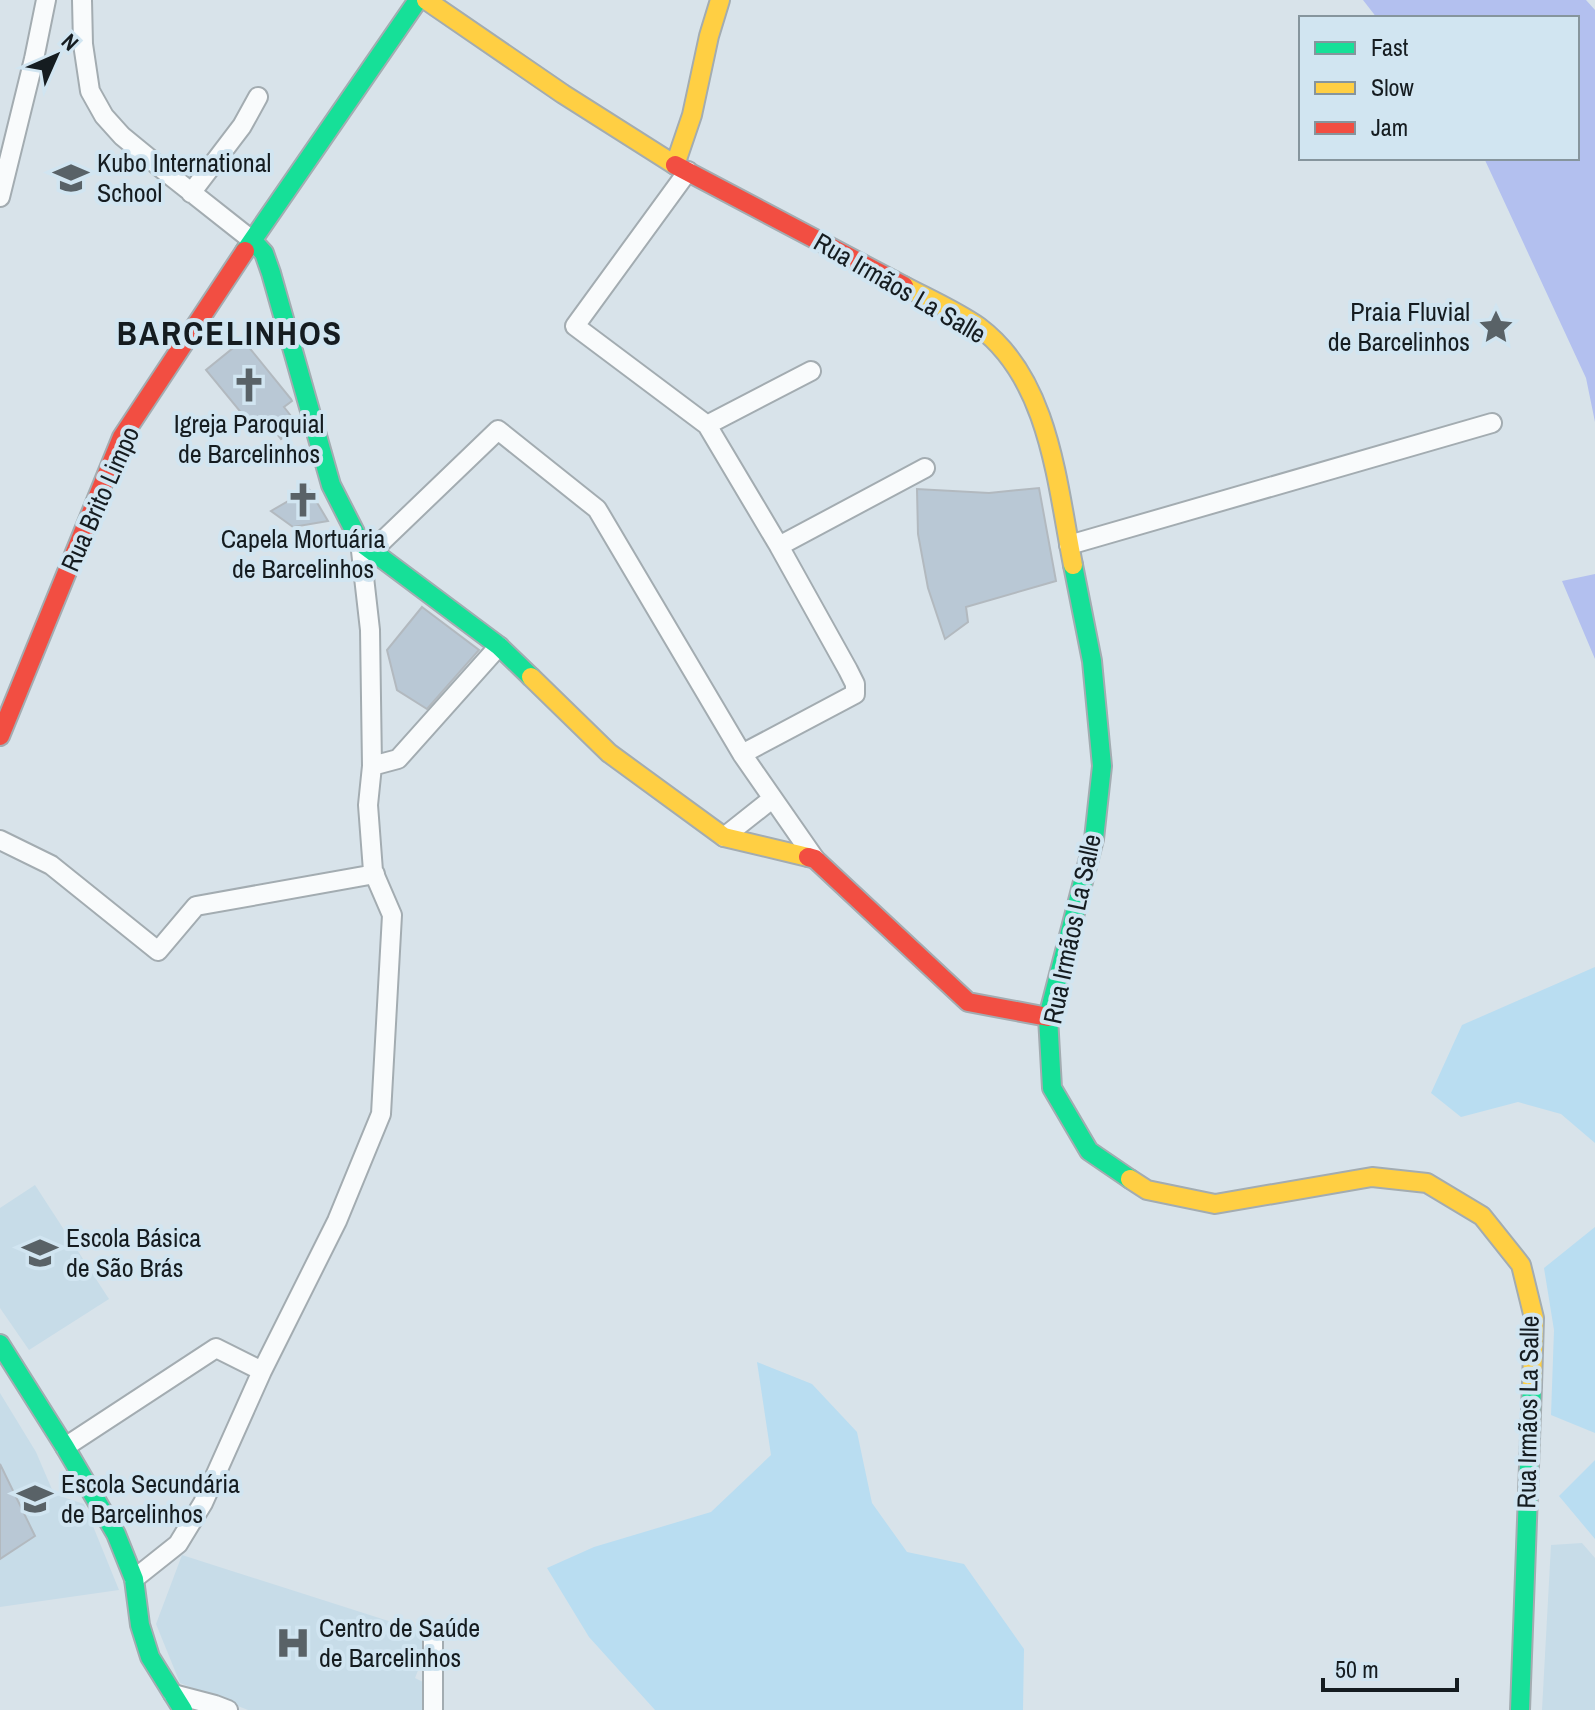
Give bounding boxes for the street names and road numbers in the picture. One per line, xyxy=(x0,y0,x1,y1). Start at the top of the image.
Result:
street label: Rua Irmãos La Salle xyxy=(808,224,993,351)
street label: Rua Brito Limpo xyxy=(52,421,147,577)
street label: Rua Irmãos La Salle xyxy=(1034,831,1109,1027)
street label: Rua Irmãos La Salle xyxy=(1508,1315,1547,1509)

